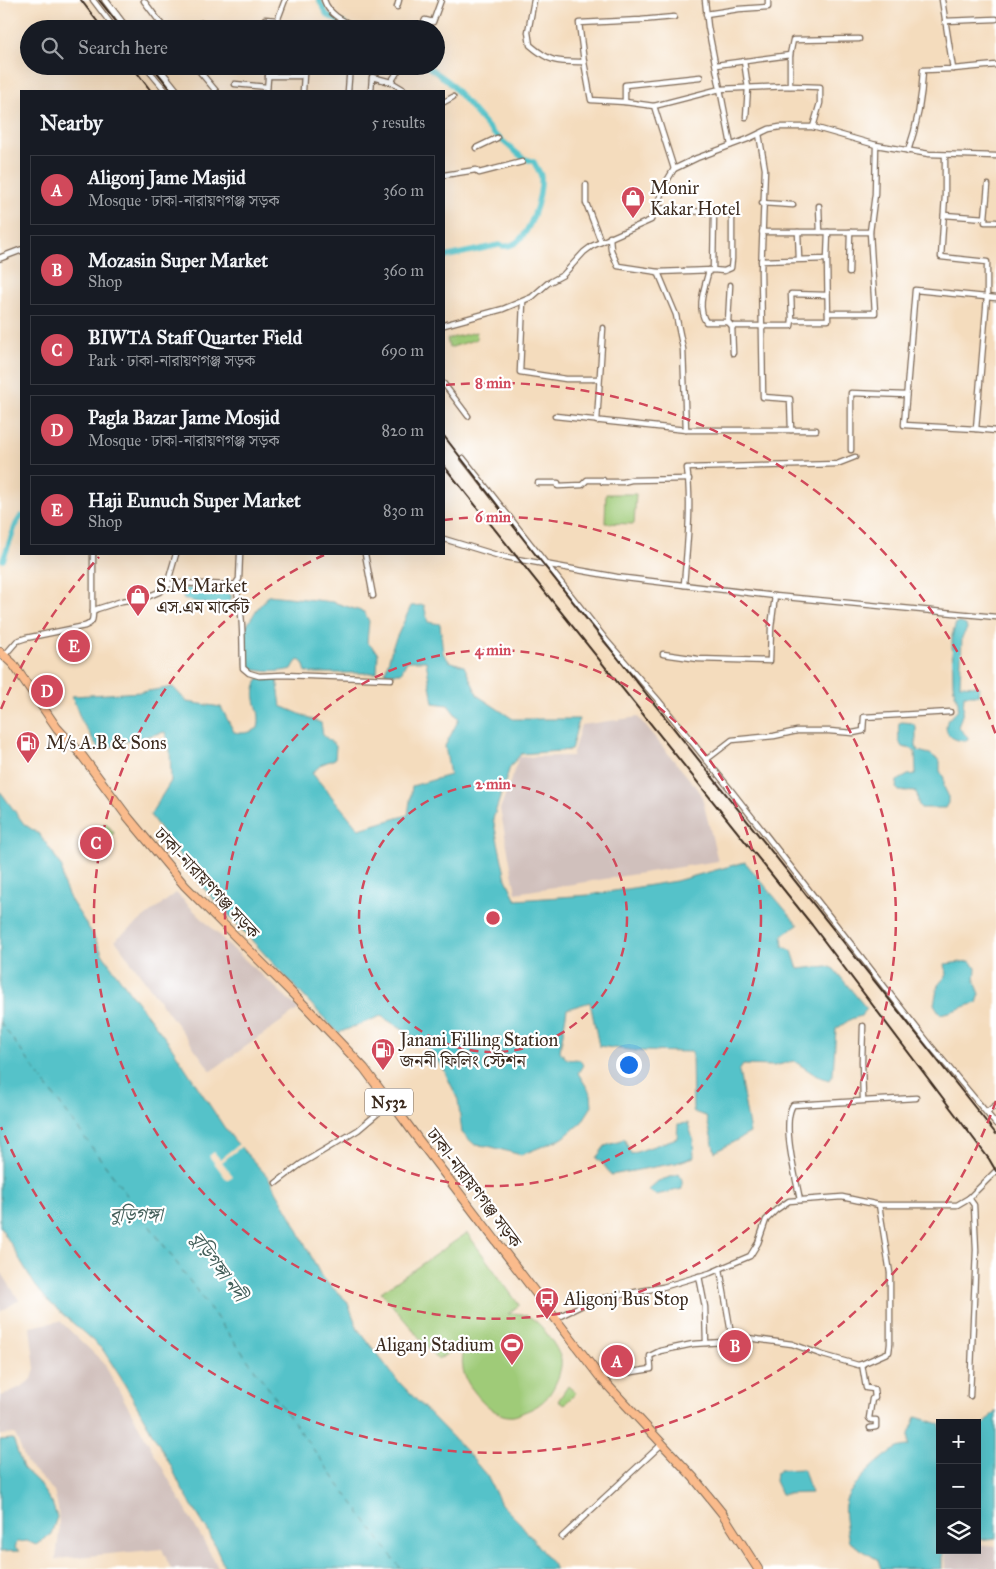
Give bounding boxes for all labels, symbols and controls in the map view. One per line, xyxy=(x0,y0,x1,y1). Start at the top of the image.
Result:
search box xyxy=(20,20,445,75)
icon: search xyxy=(38,34,66,62)
text: Search here xyxy=(78,36,168,59)
text: Nearby xyxy=(40,110,103,136)
text: 5 results xyxy=(371,113,425,132)
text: Aligonj Jame Masjid xyxy=(88,166,246,189)
place label: Monir Kakar Hotel xyxy=(650,177,740,220)
text: A xyxy=(52,181,62,200)
text: 360 m xyxy=(383,181,424,200)
shop icon: Monir Kakar Hotel xyxy=(620,185,646,219)
text: Mosque · ঢাকা-নারায়ণগঞ্জ সড়ক xyxy=(88,191,280,210)
text: Mozasin Super Market xyxy=(88,249,268,272)
text: B xyxy=(52,261,62,280)
text: 360 m xyxy=(383,261,424,280)
text: Shop xyxy=(88,272,122,291)
text: BIWTA Staff Quarter Field xyxy=(88,326,302,349)
text: C xyxy=(52,341,62,360)
text: 690 m xyxy=(381,341,424,360)
text: Park · ঢাকা-নারায়ণগঞ্জ সড়ক xyxy=(88,351,255,370)
text: 8 min xyxy=(475,374,512,392)
text: Pagla Bazar Jame Mosjid xyxy=(88,406,280,429)
text: D xyxy=(51,421,63,440)
text: 820 m xyxy=(381,421,424,440)
text: Mosque · ঢাকা-নারায়ণগঞ্জ সড়ক xyxy=(88,431,280,450)
text: Haji Eunuch Super Market xyxy=(88,489,301,512)
text: E xyxy=(51,501,63,520)
text: 830 m xyxy=(383,501,424,520)
text: 6 min xyxy=(475,508,512,526)
text: Shop xyxy=(88,512,122,531)
place label: S.M Market এস.এম মার্কেট xyxy=(156,575,251,618)
shop icon: S.M Market এস.এম মার্কেট xyxy=(125,583,151,617)
pin: E xyxy=(58,627,90,665)
text: 4 min xyxy=(475,641,512,660)
pin: D xyxy=(31,672,63,710)
fuel station icon: M/s A.B & Sons xyxy=(15,730,41,764)
place label: M/s A.B & Sons xyxy=(46,732,166,754)
text: 2 min xyxy=(475,775,512,793)
street label: ঢাকা-নারায়ণগঞ্জ সড়ক xyxy=(149,822,265,944)
pin: C xyxy=(80,824,112,862)
centre of rings xyxy=(484,909,502,927)
place label: Janani Filling Station জননী ফিলিং স্টেশন xyxy=(398,1029,559,1072)
fuel station icon: Janani Filling Station জননী ফিলিং স্টেশন xyxy=(370,1037,396,1071)
your location xyxy=(616,1052,642,1078)
road number: N532 xyxy=(365,1088,413,1116)
street label: ঢাকা-নারায়ণগঞ্জ সড়ক xyxy=(421,1123,527,1253)
water label: বুড়িগঙ্গা xyxy=(110,1203,165,1226)
water label: বুড়িগঙ্গা নদী xyxy=(185,1227,253,1308)
bus stop icon: Aligonj Bus Stop xyxy=(534,1286,560,1320)
place label: Aligonj Bus Stop xyxy=(563,1288,688,1311)
pin: B xyxy=(719,1327,751,1365)
sports icon: Aliganj Stadium xyxy=(499,1332,525,1366)
place label: Aliganj Stadium xyxy=(374,1334,494,1357)
pin: A xyxy=(601,1342,633,1380)
map controls xyxy=(936,1419,981,1554)
button: + xyxy=(936,1419,981,1464)
button: − xyxy=(936,1464,981,1509)
button: layers xyxy=(936,1509,981,1554)

